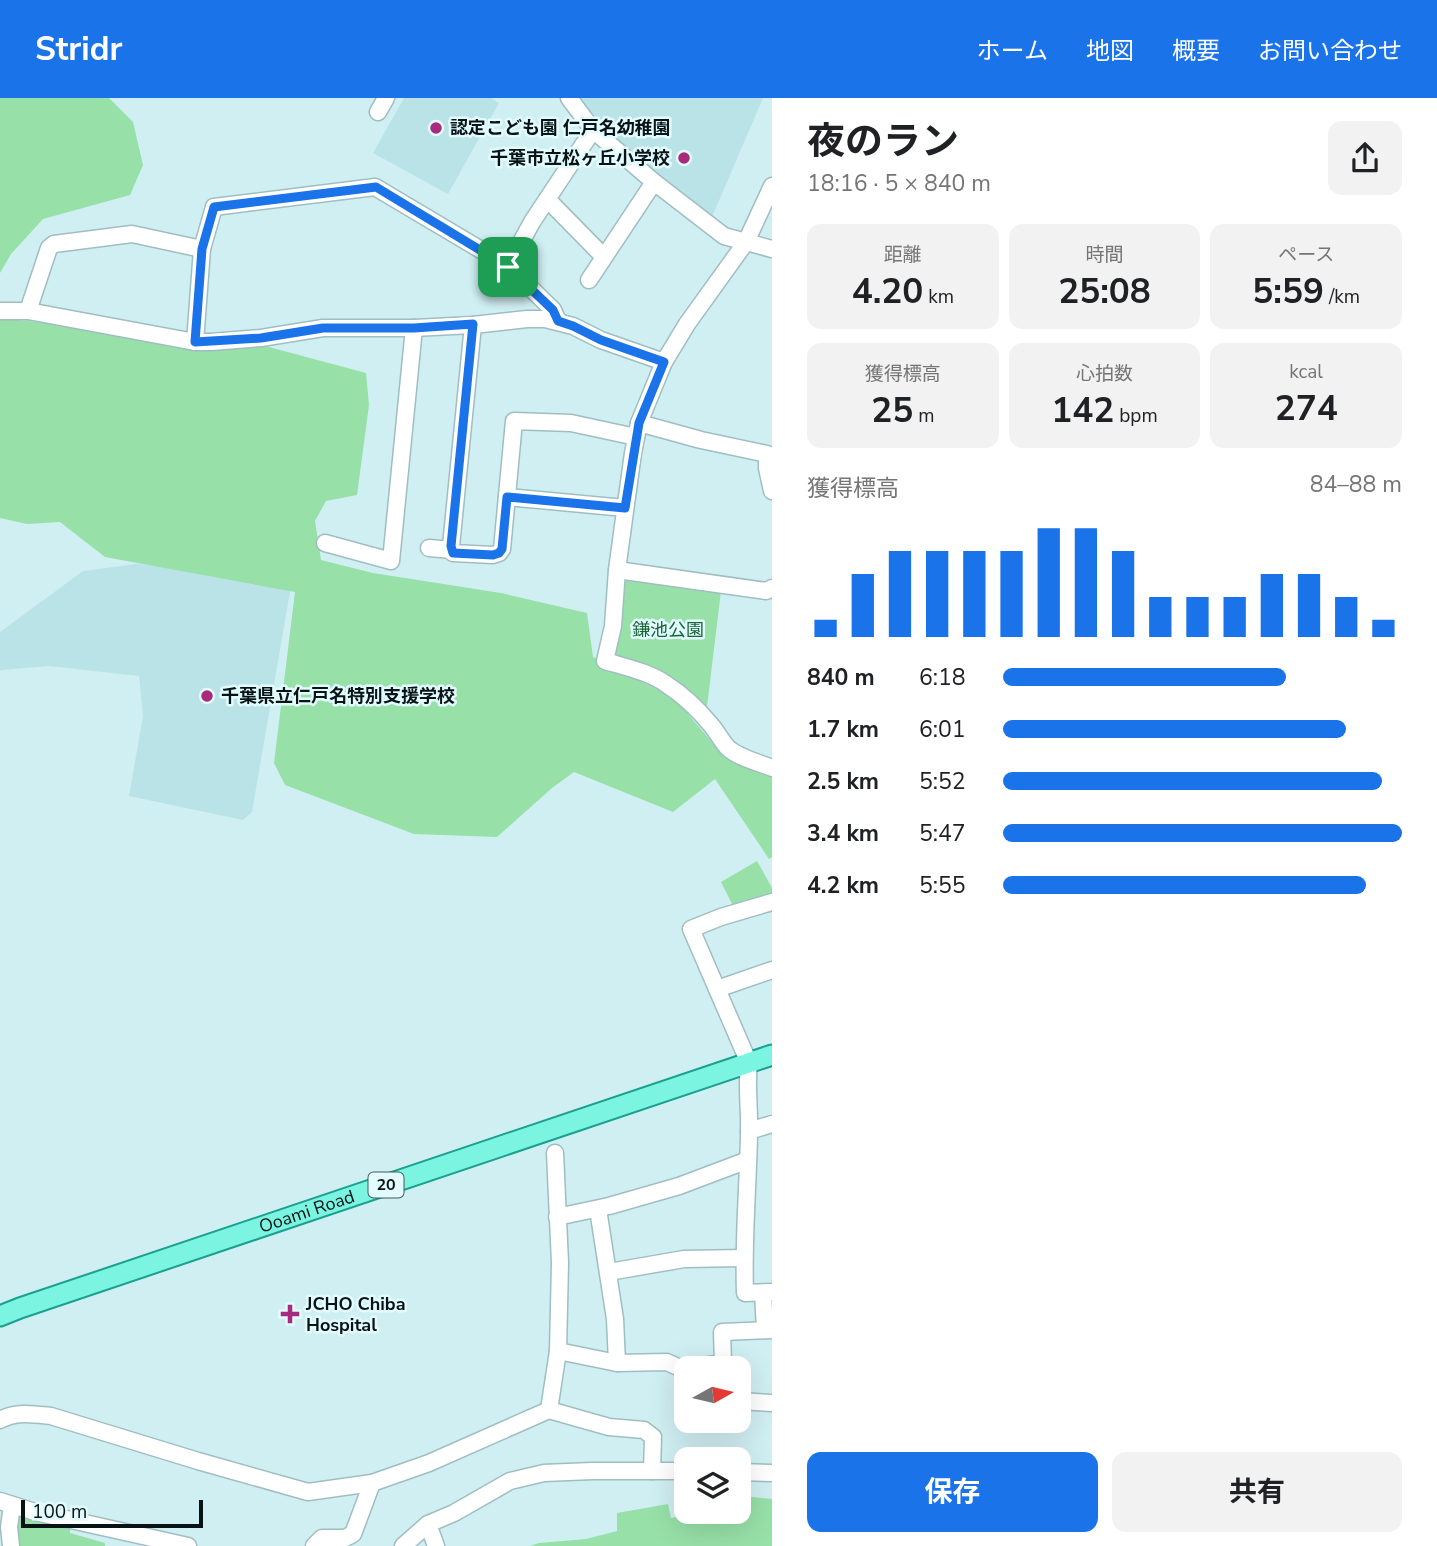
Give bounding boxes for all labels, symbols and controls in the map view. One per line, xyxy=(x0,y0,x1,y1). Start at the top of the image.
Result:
text: Stridr xyxy=(35,27,122,72)
text: ホーム xyxy=(977,35,1048,67)
text: 地図 xyxy=(1086,35,1134,67)
text: 概要 xyxy=(1172,35,1220,67)
text: お問い合わせ xyxy=(1258,35,1402,67)
place label: 認定こども園 仁戸名幼稚園 xyxy=(450,116,671,140)
text: 夜のラン xyxy=(807,116,959,167)
marker: 認定こども園 仁戸名幼稚園 xyxy=(428,120,444,136)
button: share xyxy=(1328,121,1402,195)
place label: 千葉市立松ヶ丘小学校 xyxy=(490,146,670,170)
marker: 千葉市立松ヶ丘小学校 xyxy=(676,150,692,166)
text: 18:16 · 5 × 840 m xyxy=(807,168,991,199)
pin xyxy=(478,237,538,297)
text: 距離 xyxy=(884,242,922,268)
text: 時間 xyxy=(1085,242,1124,268)
text: ペース xyxy=(1278,242,1334,268)
icon: arrive xyxy=(489,248,527,286)
text: 4.20 xyxy=(852,268,923,315)
text: 25:08 xyxy=(1058,268,1151,315)
text: 5:59 xyxy=(1252,268,1324,315)
text: km xyxy=(923,284,954,310)
text: /km xyxy=(1324,284,1360,310)
text: kcal xyxy=(1289,359,1323,385)
text: 獲得標高 xyxy=(865,361,941,387)
text: 心拍数 xyxy=(1076,361,1133,387)
text: 274 xyxy=(1275,385,1338,432)
text: 25 xyxy=(871,387,913,434)
text: 142 xyxy=(1051,387,1114,434)
text: m xyxy=(913,403,934,429)
text: bpm xyxy=(1114,403,1158,429)
text: 84–88 m xyxy=(1310,469,1402,500)
text: 獲得標高 xyxy=(807,473,899,504)
park label: 鎌池公園 xyxy=(632,618,704,642)
text: 840 m xyxy=(807,662,875,693)
text: 6:18 xyxy=(919,662,966,693)
place label: 千葉県立仁戸名特別支援学校 xyxy=(221,684,455,708)
marker: 千葉県立仁戸名特別支援学校 xyxy=(199,688,215,704)
text: 1.7 km xyxy=(807,714,879,745)
text: 6:01 xyxy=(919,714,966,745)
text: 2.5 km xyxy=(807,766,879,797)
text: 5:52 xyxy=(919,766,966,797)
text: 3.4 km xyxy=(807,818,879,849)
text: 5:47 xyxy=(919,818,966,849)
text: 4.2 km xyxy=(807,870,879,901)
text: 5:55 xyxy=(919,870,966,901)
road number: 20 xyxy=(368,1172,404,1198)
street label: Ooami Road xyxy=(256,1184,358,1239)
place label: JCHO Chiba Hospital xyxy=(305,1292,406,1337)
marker: JCHO Chiba Hospital xyxy=(280,1304,300,1324)
north arrow xyxy=(674,1356,751,1433)
map controls xyxy=(674,1356,751,1524)
button: layers xyxy=(674,1447,751,1524)
button: 保存 xyxy=(807,1452,1098,1532)
button: 共有 xyxy=(1112,1452,1402,1532)
scale bar xyxy=(21,1497,203,1529)
text: 100 m xyxy=(32,1499,87,1525)

